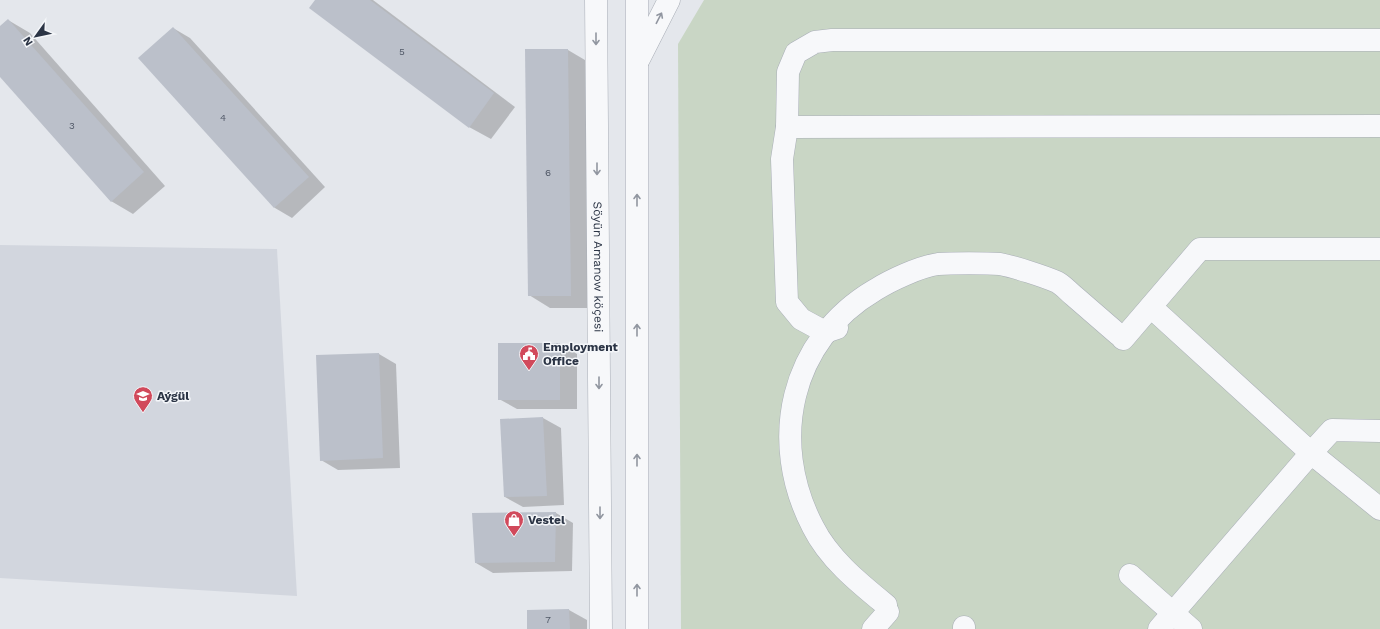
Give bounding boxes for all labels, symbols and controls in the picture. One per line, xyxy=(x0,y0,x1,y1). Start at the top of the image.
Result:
one-way arrow xyxy=(656,13,664,25)
north arrow xyxy=(16,16,56,56)
one-way arrow xyxy=(592,32,600,45)
text: N xyxy=(20,34,36,48)
house number: 5 xyxy=(399,46,405,57)
house number: 4 xyxy=(220,112,226,123)
house number: 3 xyxy=(69,120,75,131)
one-way arrow xyxy=(593,162,601,175)
house number: 6 xyxy=(545,167,551,178)
one-way arrow xyxy=(633,194,641,207)
street label: Söyün Amanow köçesi xyxy=(591,201,606,332)
one-way arrow xyxy=(633,324,641,337)
place label: Employment Office xyxy=(543,340,619,368)
public building icon: Employment Office xyxy=(518,343,540,371)
one-way arrow xyxy=(595,376,603,389)
school or university icon: Aýgül xyxy=(132,385,154,413)
place label: Aýgül xyxy=(157,389,189,403)
one-way arrow xyxy=(633,454,641,467)
one-way arrow xyxy=(596,506,604,519)
shop icon: Vestel xyxy=(503,509,525,537)
place label: Vestel xyxy=(528,513,565,527)
one-way arrow xyxy=(633,584,641,597)
house number: 7 xyxy=(545,614,551,625)

